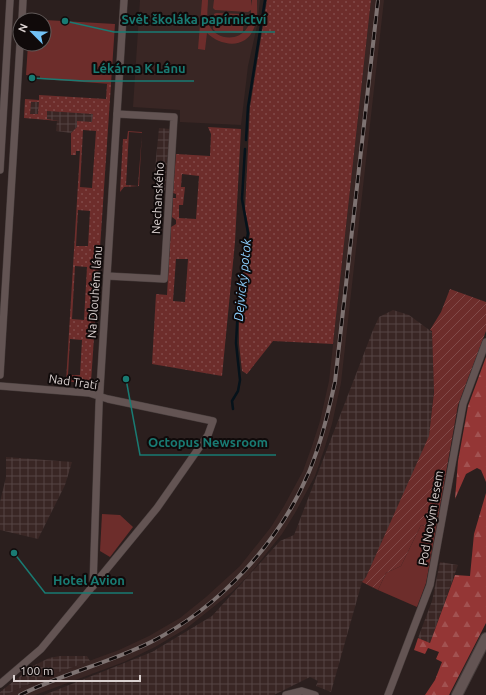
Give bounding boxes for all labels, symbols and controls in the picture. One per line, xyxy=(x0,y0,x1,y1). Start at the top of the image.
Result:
callout: Svět školáka papírnictví xyxy=(114,7,275,32)
north arrow xyxy=(12,12,52,52)
text: Svět školáka papírnictví xyxy=(122,12,267,26)
text: N xyxy=(16,22,30,34)
callout: Lékárna K Lánu xyxy=(84,56,194,81)
text: Lékárna K Lánu xyxy=(92,61,186,75)
street label: Nechanského xyxy=(149,162,166,234)
water label: Dejvický potok xyxy=(231,238,253,322)
street label: Na Dlouhém lánu xyxy=(85,245,104,339)
street label: Nad Tratí xyxy=(48,372,99,392)
callout: Octopus Newsroom xyxy=(140,430,276,455)
text: Octopus Newsroom xyxy=(148,435,268,449)
street label: Pod Novým lesem xyxy=(416,469,445,566)
callout: Hotel Avion xyxy=(45,568,133,593)
text: Hotel Avion xyxy=(53,573,125,587)
scale bar xyxy=(14,657,140,683)
text: 100 m xyxy=(20,664,53,677)

